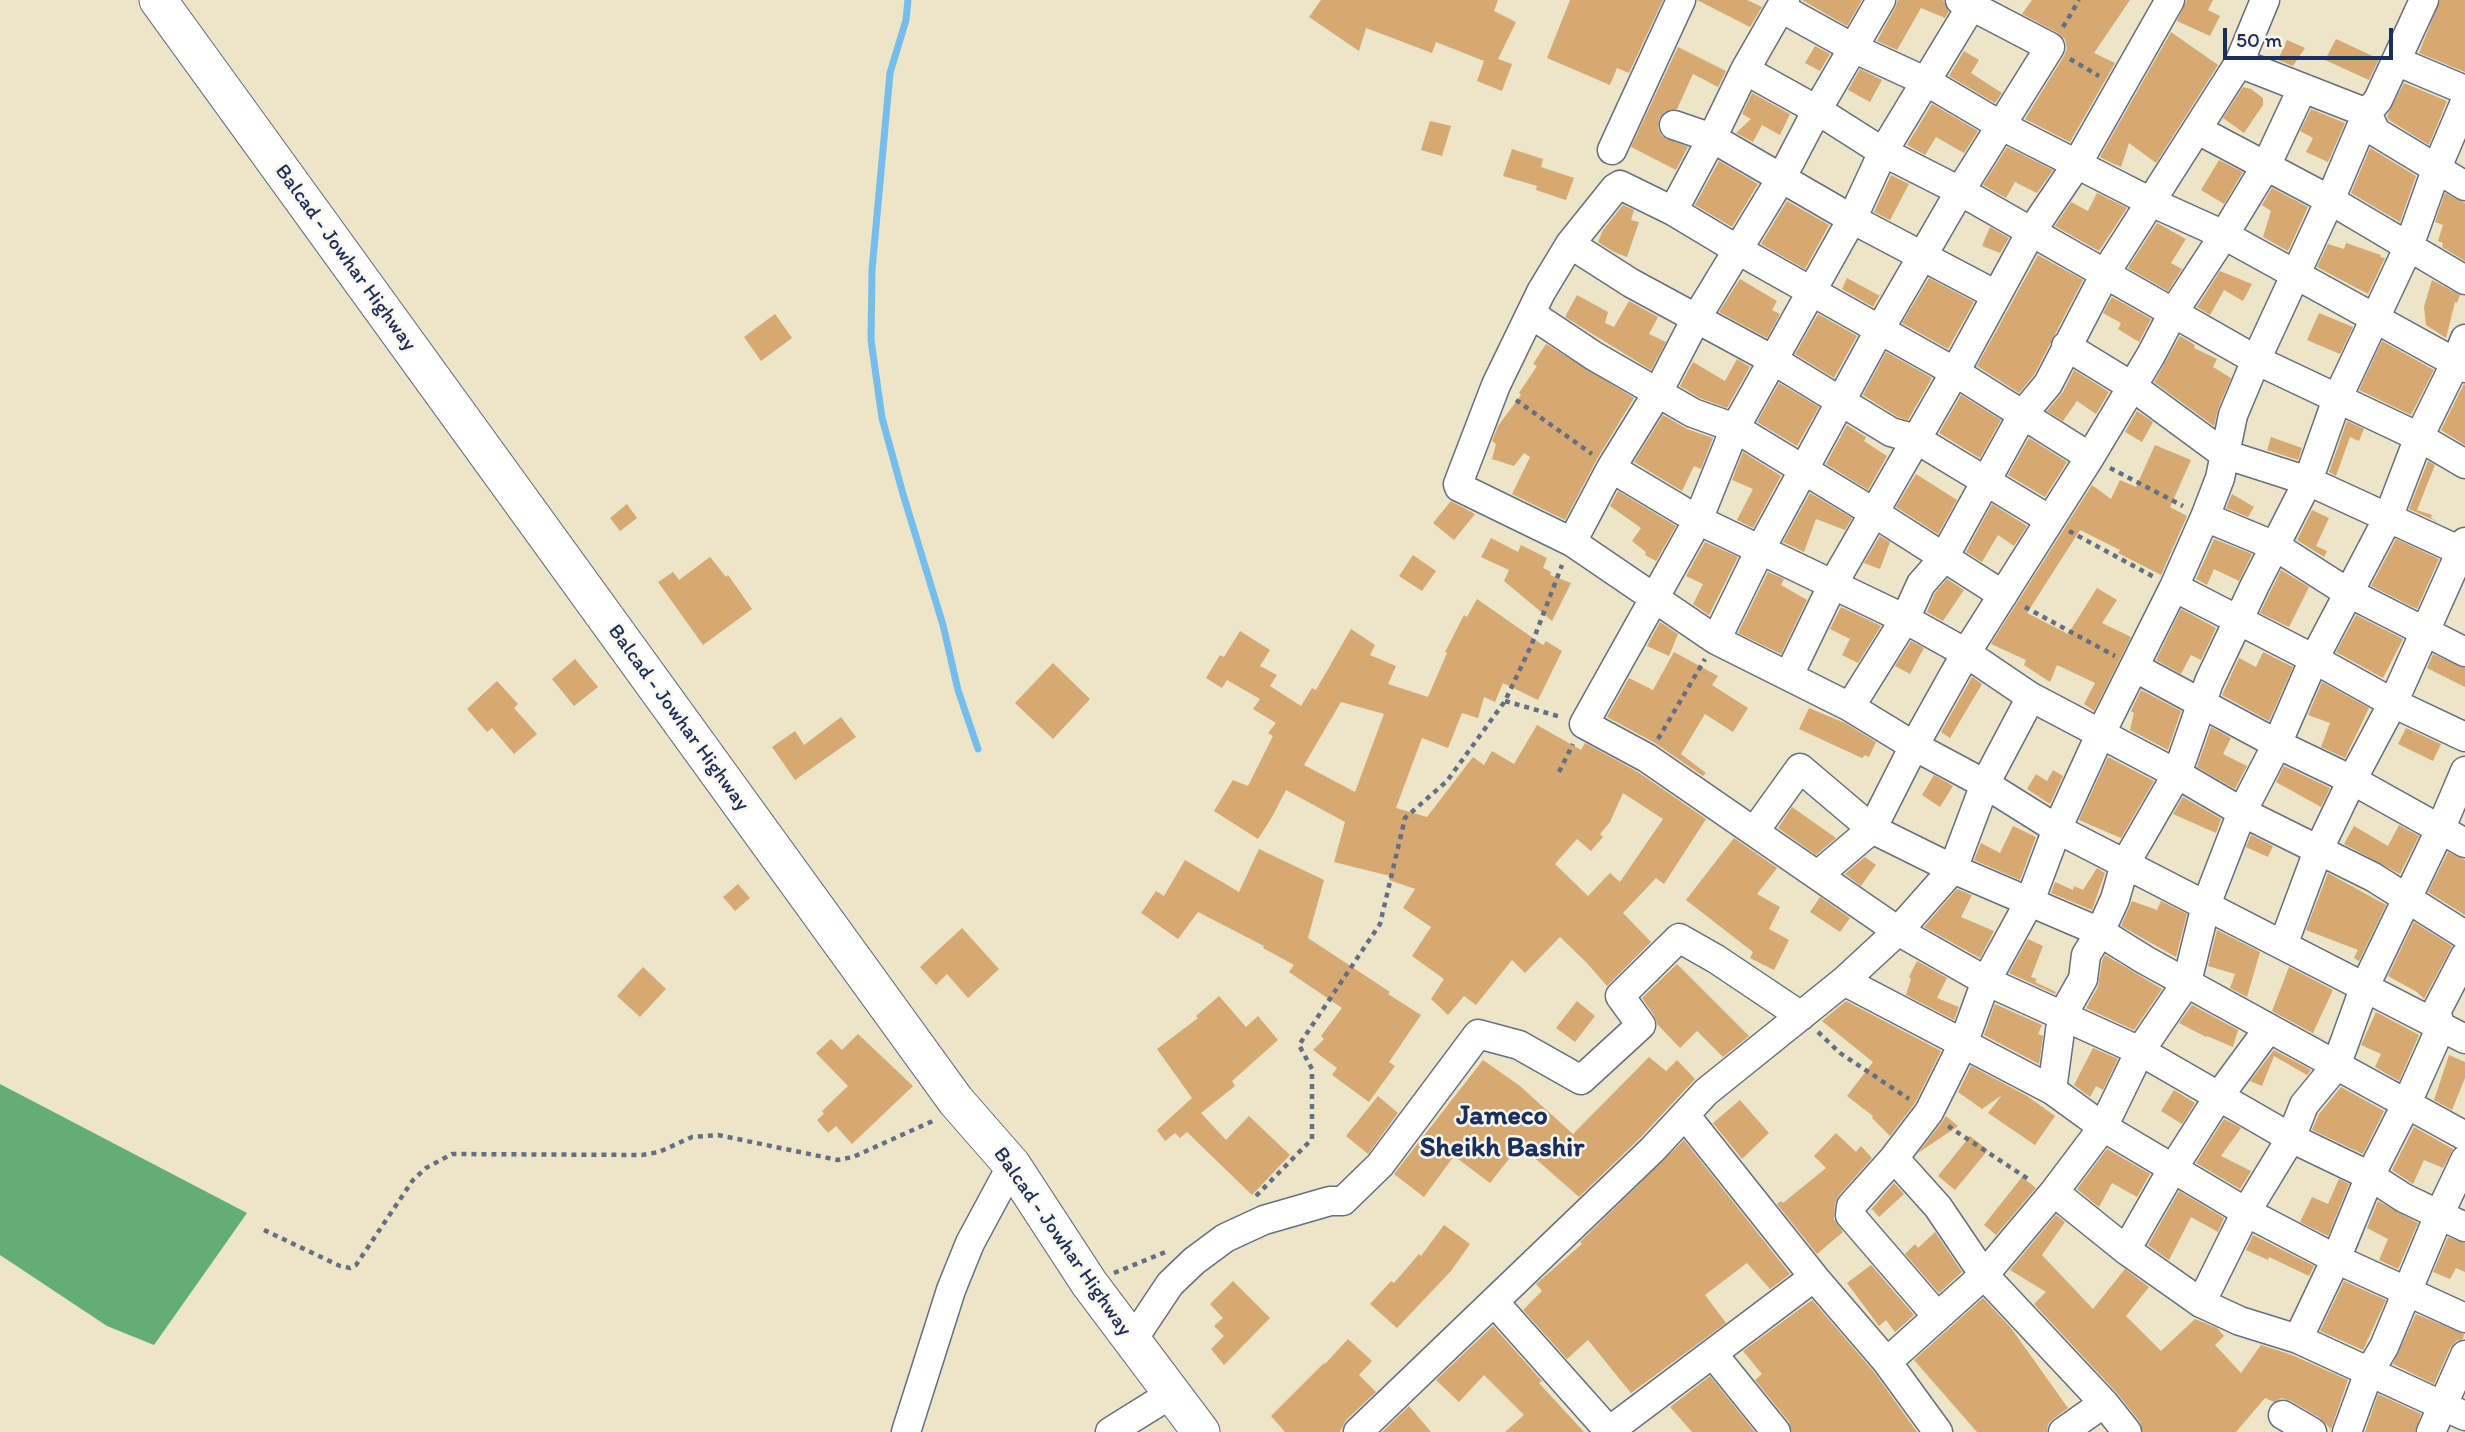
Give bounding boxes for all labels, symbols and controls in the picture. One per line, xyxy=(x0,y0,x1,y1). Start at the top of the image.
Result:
scale bar xyxy=(2227,14,2397,58)
text: 50 m xyxy=(2236,27,2282,52)
street label: Balcad - Jowhar Highway xyxy=(269,160,421,356)
street label: Balcad - Jowhar Highway xyxy=(602,620,754,816)
district label: Jameco Sheikh Bashir xyxy=(1420,1100,1584,1166)
street label: Balcad - Jowhar Highway xyxy=(987,1143,1137,1341)

